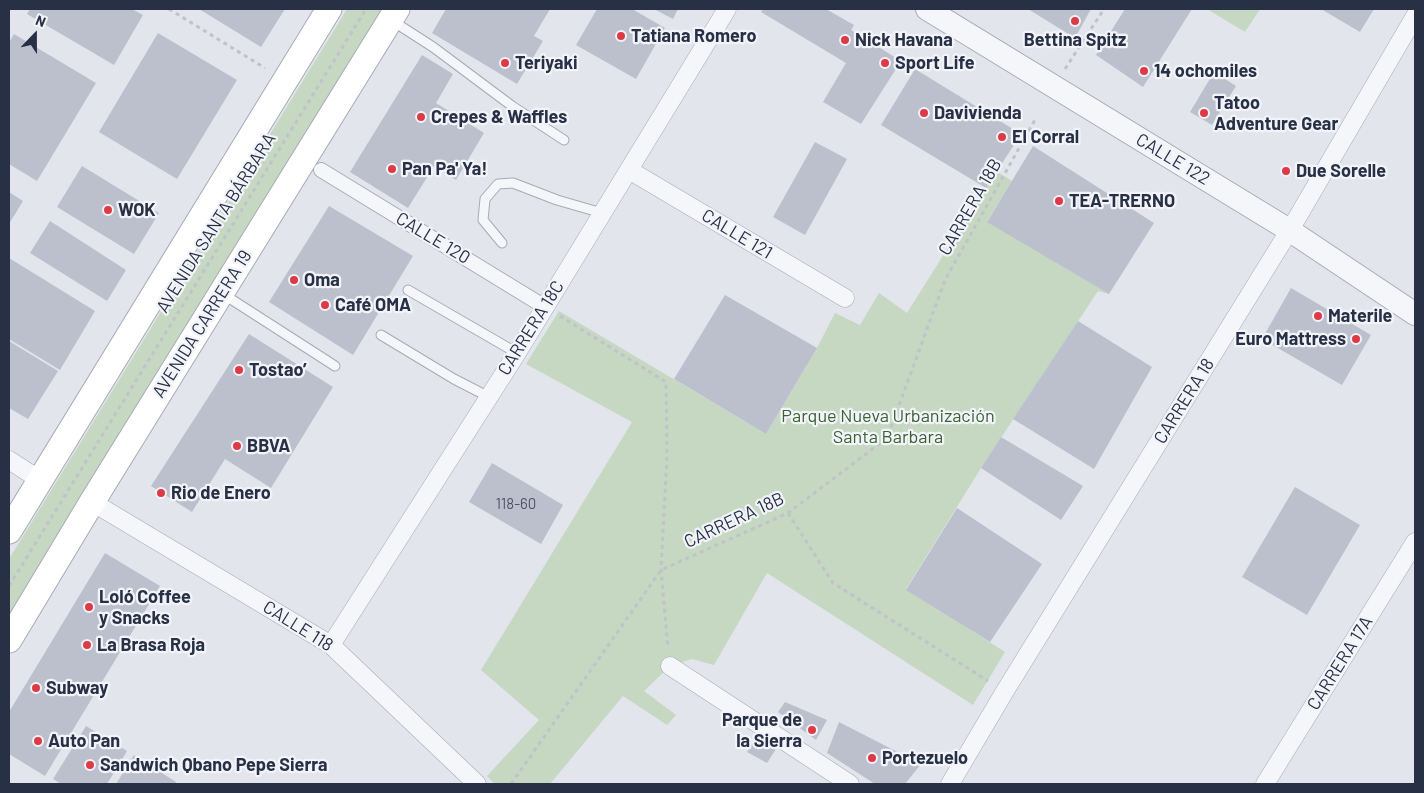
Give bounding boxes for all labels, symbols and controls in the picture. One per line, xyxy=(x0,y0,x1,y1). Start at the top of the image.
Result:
north arrow xyxy=(10,10,60,60)
text: N xyxy=(33,11,48,30)
marker: Bettina Spitz xyxy=(1069,15,1081,27)
place label: Tatiana Romero xyxy=(631,25,757,47)
place label: Nick Havana xyxy=(855,29,953,51)
place label: Bettina Spitz xyxy=(1024,29,1126,51)
marker: Tatiana Romero xyxy=(615,30,627,42)
marker: Nick Havana xyxy=(839,34,851,46)
place label: Teriyaki xyxy=(515,52,578,74)
place label: Sport Life xyxy=(895,52,974,74)
marker: Teriyaki xyxy=(499,57,511,69)
marker: Sport Life xyxy=(879,57,891,69)
place label: 14 ochomiles xyxy=(1154,60,1257,82)
marker: 14 ochomiles xyxy=(1138,65,1150,77)
place label: Tatoo Adventure Gear xyxy=(1214,92,1338,134)
place label: Davivienda xyxy=(934,102,1022,124)
place label: Crepes & Waffles xyxy=(431,106,567,128)
marker: Davivienda xyxy=(918,107,930,119)
marker: Tatoo Adventure Gear xyxy=(1198,107,1210,119)
marker: Crepes & Waffles xyxy=(415,111,427,123)
place label: El Corral xyxy=(1012,126,1079,148)
street label: AVENIDA SANTA BÁRBARA xyxy=(152,129,280,317)
street label: CALLE 122 xyxy=(1132,129,1214,189)
marker: El Corral xyxy=(996,131,1008,143)
street label: CARRERA 18B xyxy=(934,155,1006,259)
place label: Pan Pa' Ya! xyxy=(402,158,488,180)
place label: Due Sorelle xyxy=(1296,160,1386,182)
marker: Pan Pa' Ya! xyxy=(386,163,398,175)
marker: Due Sorelle xyxy=(1280,165,1292,177)
place label: TEA-TRERNO xyxy=(1069,190,1175,212)
marker: TEA-TRERNO xyxy=(1053,195,1065,207)
place label: WOK xyxy=(118,199,156,221)
marker: WOK xyxy=(102,204,114,216)
street label: CALLE 121 xyxy=(698,204,776,264)
street label: CALLE 120 xyxy=(392,207,474,269)
street label: AVENIDA CARRERA 19 xyxy=(148,246,256,402)
place label: Oma xyxy=(304,269,340,291)
marker: Oma xyxy=(288,274,300,286)
street label: CARRERA 18C xyxy=(493,277,569,379)
place label: Café OMA xyxy=(335,294,411,316)
marker: Café OMA xyxy=(319,299,331,311)
place label: Materile xyxy=(1328,305,1392,327)
marker: Materile xyxy=(1312,310,1324,322)
place label: Euro Mattress xyxy=(1235,328,1346,350)
marker: Euro Mattress xyxy=(1350,333,1362,345)
street label: CARRERA 18 xyxy=(1149,354,1219,448)
place label: Tostao’ xyxy=(249,359,307,381)
marker: Tostao’ xyxy=(233,364,245,376)
park label: Parque Nueva Urbanización Santa Barbara xyxy=(781,405,995,448)
place label: BBVA xyxy=(247,435,290,457)
marker: BBVA xyxy=(231,440,243,452)
place label: Rio de Enero xyxy=(171,482,271,504)
marker: Rio de Enero xyxy=(155,487,167,499)
street label: CARRERA 18B xyxy=(681,487,787,553)
house number: 118-60 xyxy=(496,495,536,513)
place label: Loló Coffee y Snacks xyxy=(99,586,191,628)
street label: CALLE 118 xyxy=(259,596,337,656)
marker: Loló Coffee y Snacks xyxy=(83,601,95,613)
street label: CARRERA 17A xyxy=(1303,612,1377,714)
place label: La Brasa Roja xyxy=(97,634,205,656)
marker: La Brasa Roja xyxy=(81,639,93,651)
place label: Subway xyxy=(46,677,108,699)
marker: Subway xyxy=(30,682,42,694)
place label: Parque de la Sierra xyxy=(722,709,802,752)
marker: Parque de la Sierra xyxy=(806,724,818,736)
place label: Auto Pan xyxy=(48,730,120,752)
marker: Auto Pan xyxy=(32,735,44,747)
place label: Portezuelo xyxy=(882,747,968,769)
marker: Portezuelo xyxy=(866,752,878,764)
place label: Sandwich Qbano Pepe Sierra xyxy=(100,754,328,776)
marker: Sandwich Qbano Pepe Sierra xyxy=(84,759,96,771)

